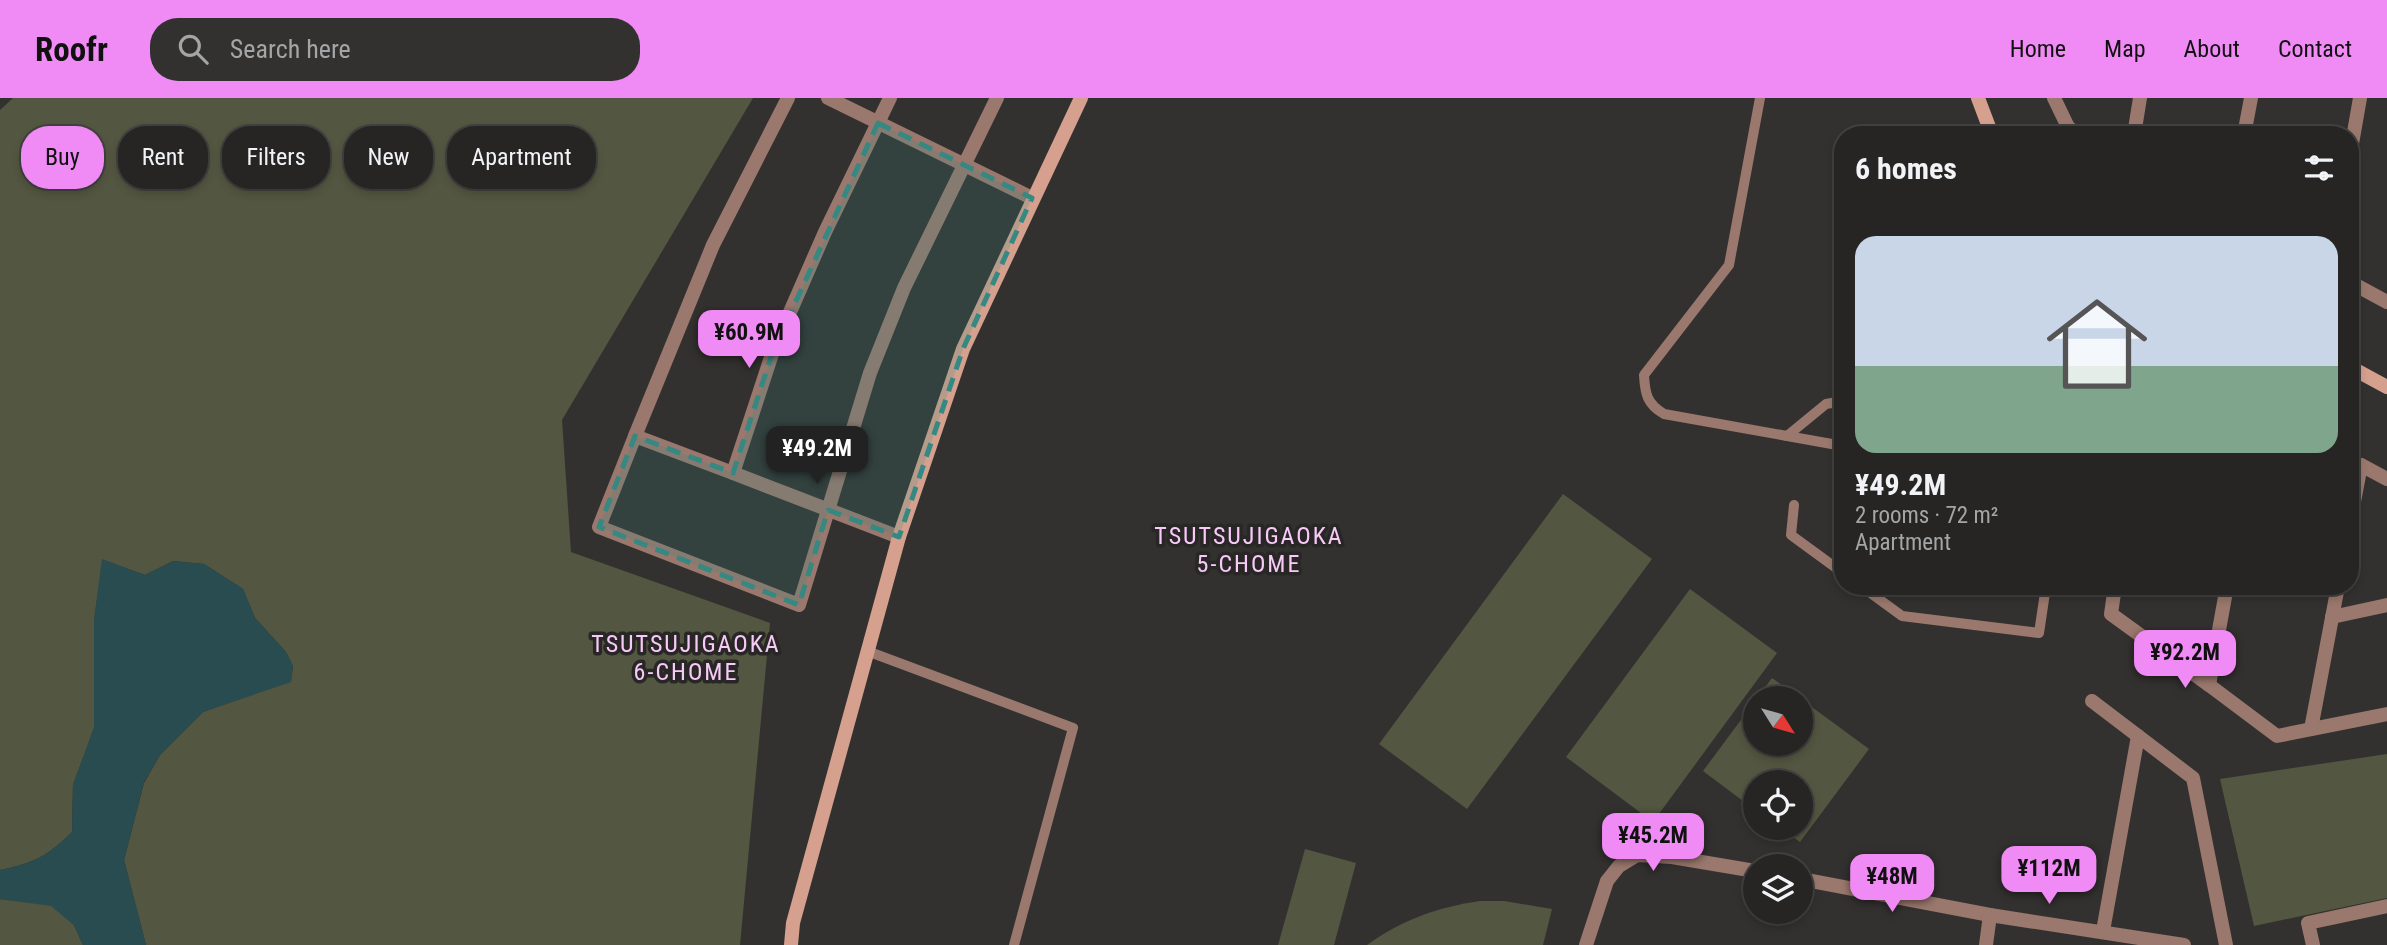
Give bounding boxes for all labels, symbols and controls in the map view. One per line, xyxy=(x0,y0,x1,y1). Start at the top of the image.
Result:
search box xyxy=(150,18,640,81)
text: Roofr xyxy=(35,30,108,69)
icon: search xyxy=(174,30,212,68)
text: Search here xyxy=(230,34,351,64)
text: Home xyxy=(2010,35,2066,63)
text: Map xyxy=(2104,35,2146,63)
text: About xyxy=(2184,35,2240,63)
text: Contact xyxy=(2278,35,2352,63)
chip: Buy xyxy=(21,126,104,189)
chip: Rent xyxy=(118,126,208,189)
chip: Filters xyxy=(222,126,330,189)
chip: New xyxy=(344,126,433,189)
chip: Apartment xyxy=(447,126,596,189)
icon: filters xyxy=(2300,149,2338,187)
text: 6 homes xyxy=(1855,151,1957,186)
icon: home xyxy=(2034,281,2160,407)
pin: ¥60.9M xyxy=(692,310,806,370)
text: ¥60.9M xyxy=(714,319,784,346)
pin: ¥49.2M xyxy=(760,426,874,486)
text: ¥49.2M xyxy=(782,435,852,462)
text: ¥49.2M xyxy=(1855,467,1946,502)
text: 2 rooms · 72 m² xyxy=(1855,502,1998,529)
district label: TSUTSUJIGAOKA 5-CHOME xyxy=(1154,522,1344,578)
text: Apartment xyxy=(1855,529,1951,556)
district label: TSUTSUJIGAOKA 6-CHOME xyxy=(591,630,781,686)
pin: ¥92.2M xyxy=(2128,630,2242,690)
text: ¥92.2M xyxy=(2150,639,2220,666)
north arrow xyxy=(1743,686,1813,756)
map controls xyxy=(1743,686,1813,924)
button: locate xyxy=(1743,770,1813,840)
pin: ¥45.2M xyxy=(1596,814,1710,873)
text: ¥45.2M xyxy=(1618,822,1688,849)
pin: ¥112M xyxy=(2000,846,2098,906)
button: layers xyxy=(1743,854,1813,924)
pin: ¥48M xyxy=(1851,854,1933,914)
text: ¥112M xyxy=(2017,855,2081,882)
text: ¥48M xyxy=(1866,863,1918,890)

